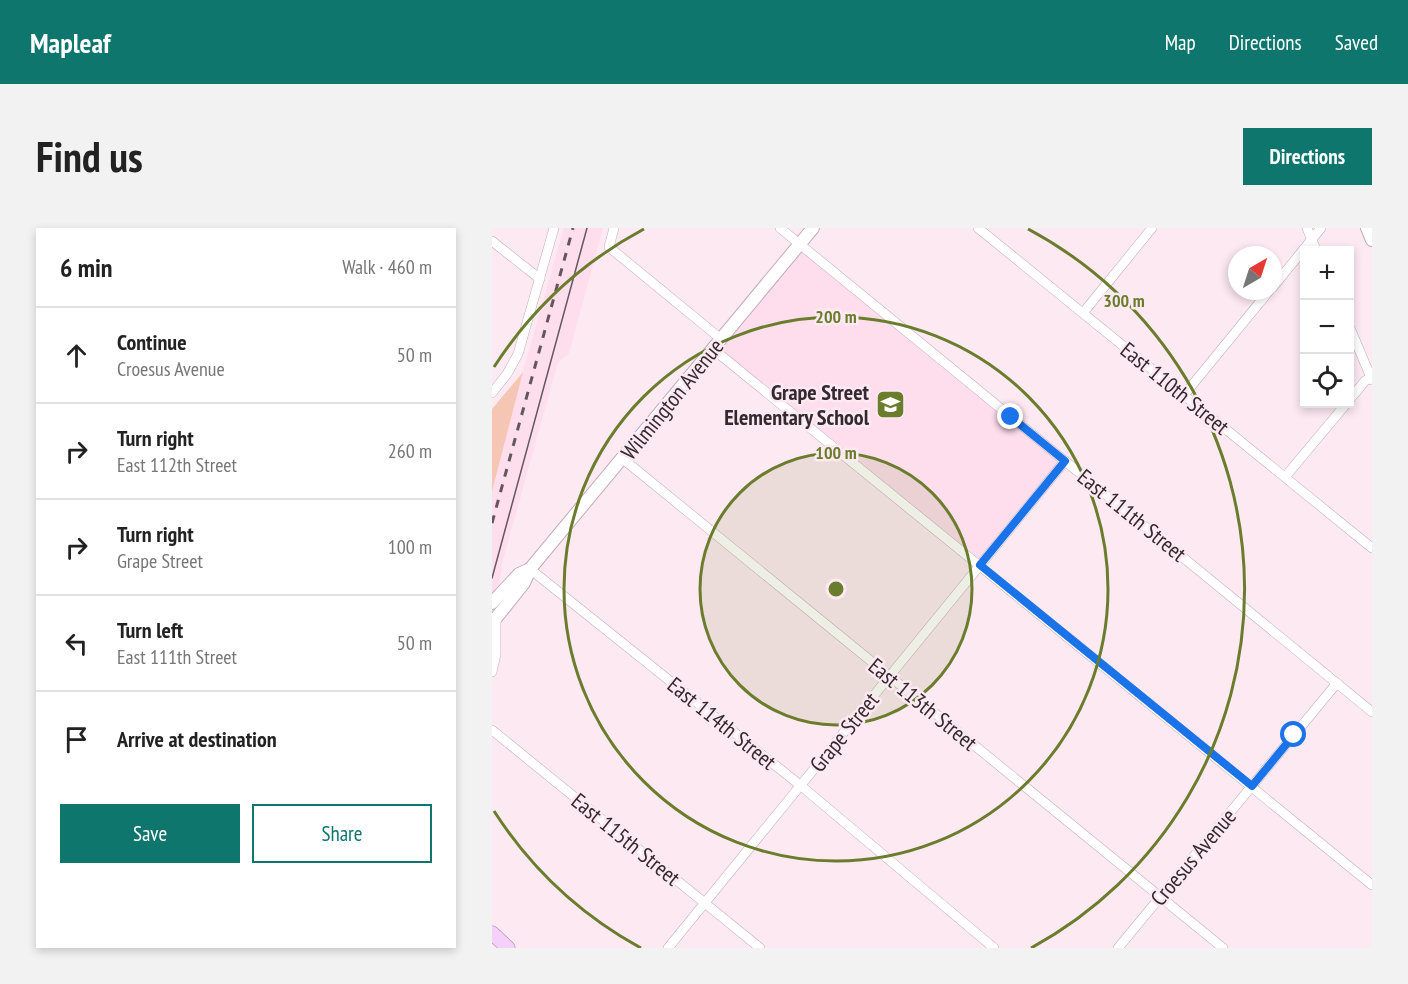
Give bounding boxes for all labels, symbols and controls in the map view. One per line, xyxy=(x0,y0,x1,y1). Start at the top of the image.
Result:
text: Mapleaf xyxy=(30,24,111,61)
text: Map xyxy=(1165,29,1196,56)
text: Directions xyxy=(1229,29,1302,56)
text: Saved xyxy=(1335,29,1378,56)
button: Directions xyxy=(1243,128,1372,185)
text: Find us xyxy=(36,129,143,184)
north arrow xyxy=(1228,246,1282,300)
map controls xyxy=(1300,246,1354,408)
button: + xyxy=(1300,246,1354,300)
text: 6 min xyxy=(60,251,113,284)
text: Walk · 460 m xyxy=(342,254,432,280)
text: 300 m xyxy=(1103,289,1145,312)
button: − xyxy=(1300,300,1354,354)
text: 200 m xyxy=(815,305,857,328)
text: Continue xyxy=(117,328,187,356)
street label: Wilmington Avenue xyxy=(615,333,729,465)
street label: East 110th Street xyxy=(1115,336,1235,440)
icon: ahead xyxy=(60,339,93,372)
text: 50 m xyxy=(397,342,432,368)
button: locate xyxy=(1300,354,1354,408)
text: Croesus Avenue xyxy=(117,356,225,382)
place label: Grape Street Elementary School xyxy=(724,378,870,431)
school or university icon: Grape Street Elementary School xyxy=(874,389,906,421)
route end xyxy=(997,403,1023,429)
text: Turn right xyxy=(117,424,194,452)
icon: right xyxy=(60,435,93,468)
text: 260 m xyxy=(388,438,432,464)
text: 100 m xyxy=(815,441,857,464)
text: East 112th Street xyxy=(117,452,237,478)
street label: East 111th Street xyxy=(1072,463,1192,567)
text: Turn right xyxy=(117,520,194,548)
icon: right xyxy=(60,531,93,564)
text: 100 m xyxy=(388,534,432,560)
text: Grape Street xyxy=(117,548,203,574)
centre of rings xyxy=(826,579,846,599)
text: Turn left xyxy=(117,616,183,644)
icon: left xyxy=(60,627,93,660)
text: 50 m xyxy=(397,630,432,656)
text: East 111th Street xyxy=(117,644,237,670)
street label: East 113th Street xyxy=(863,652,983,756)
street label: East 114th Street xyxy=(662,671,782,775)
street label: Grape Street xyxy=(803,686,885,778)
route start xyxy=(1280,721,1306,747)
icon: arrive xyxy=(60,723,93,756)
text: Arrive at destination xyxy=(117,725,277,753)
street label: East 115th Street xyxy=(566,787,686,891)
street label: Croesus Avenue xyxy=(1144,803,1242,911)
button: Save xyxy=(60,804,240,863)
button: Share xyxy=(252,804,432,863)

